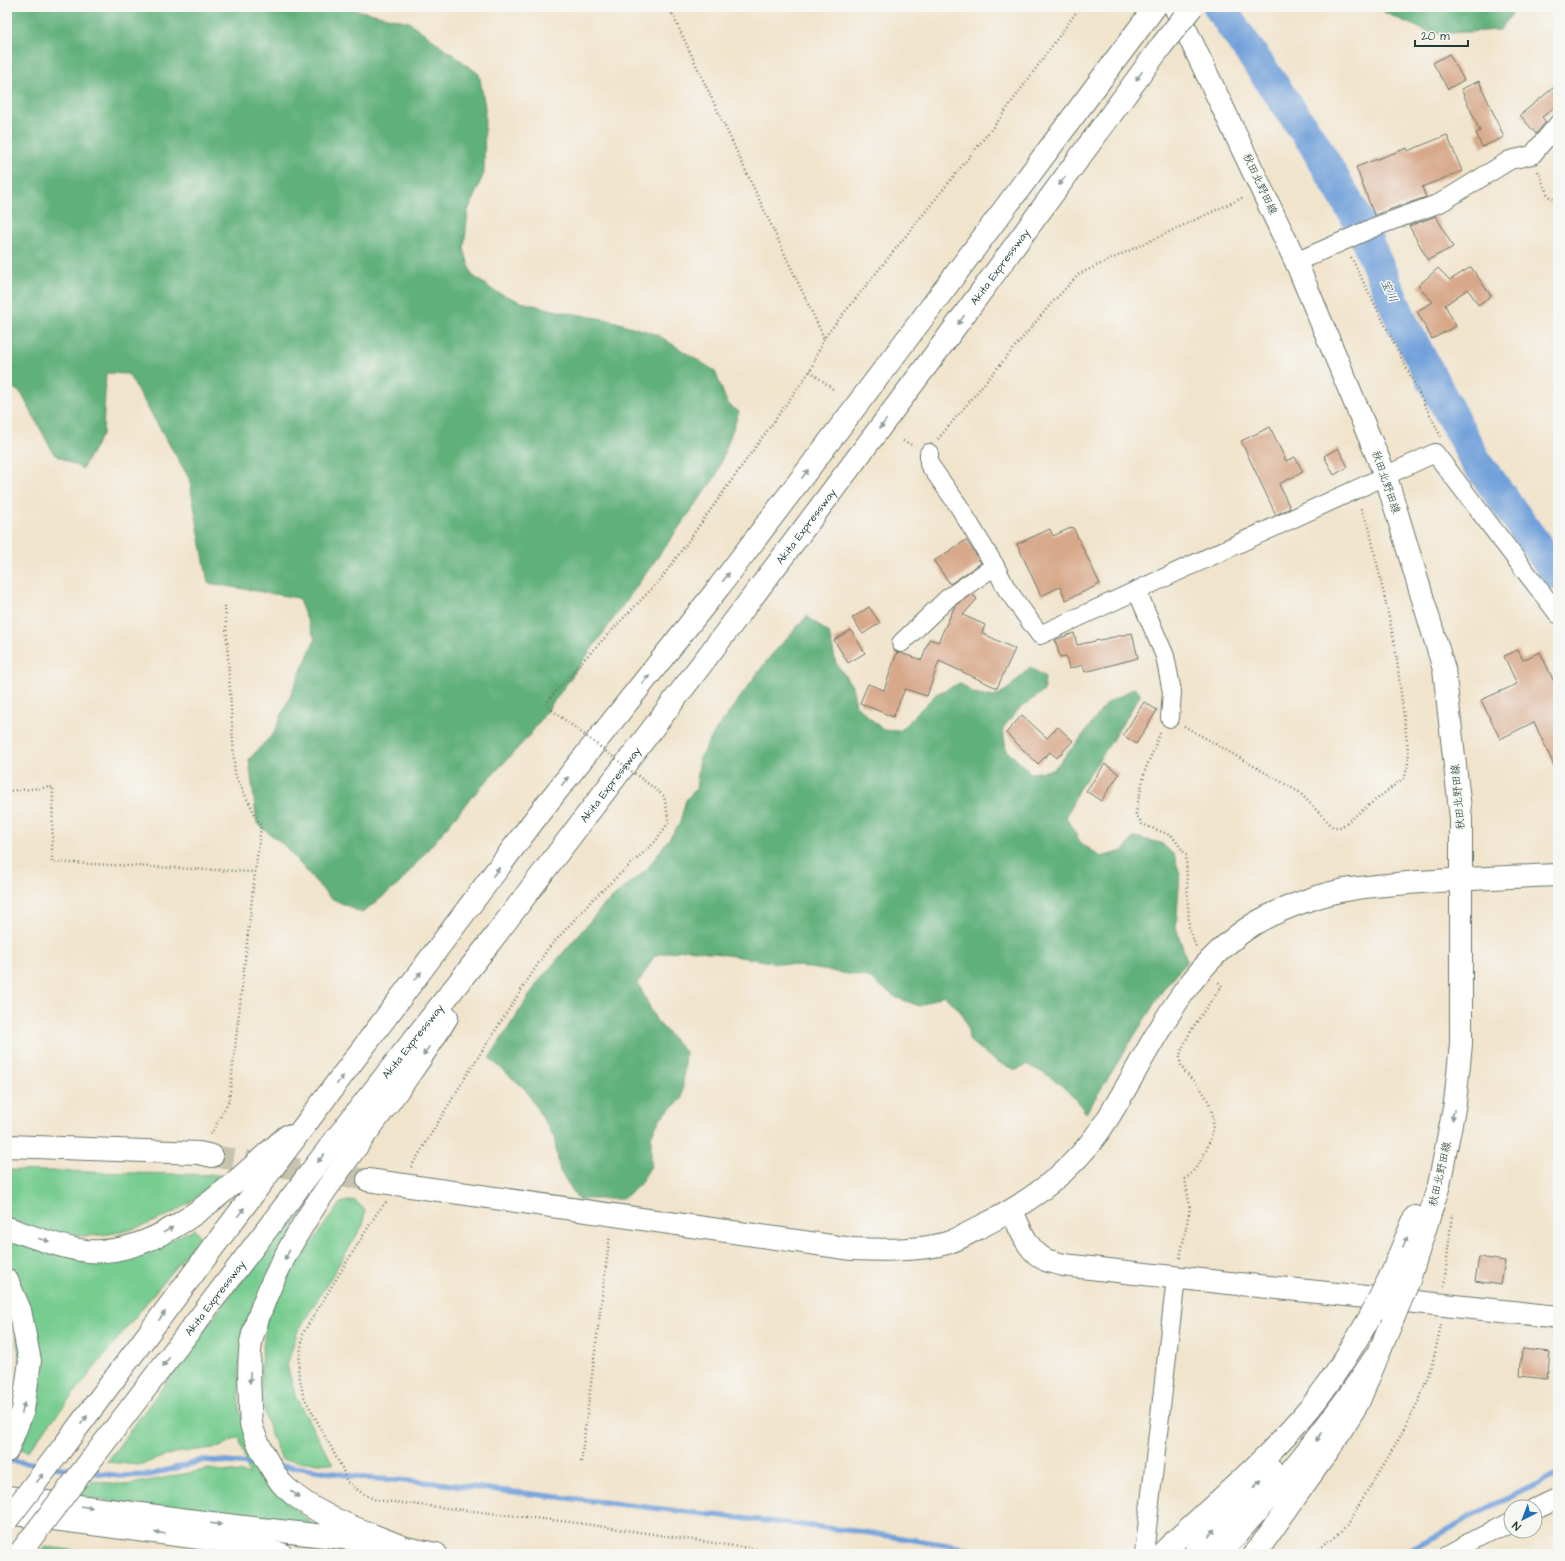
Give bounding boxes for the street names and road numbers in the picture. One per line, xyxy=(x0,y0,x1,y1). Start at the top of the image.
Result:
street label: 秋田北野田線 xyxy=(1239,151,1281,217)
street label: Akita Expressway xyxy=(966,225,1033,308)
street label: 秋田北野田線 xyxy=(1368,448,1404,516)
street label: Akita Expressway xyxy=(772,485,840,567)
street label: Akita Expressway xyxy=(576,743,645,825)
street label: 秋田北野田線 xyxy=(1448,763,1468,831)
street label: Akita Expressway xyxy=(378,1001,447,1082)
street label: 秋田北野田線 xyxy=(1425,1140,1455,1208)
street label: Akita Expressway xyxy=(181,1257,249,1339)

